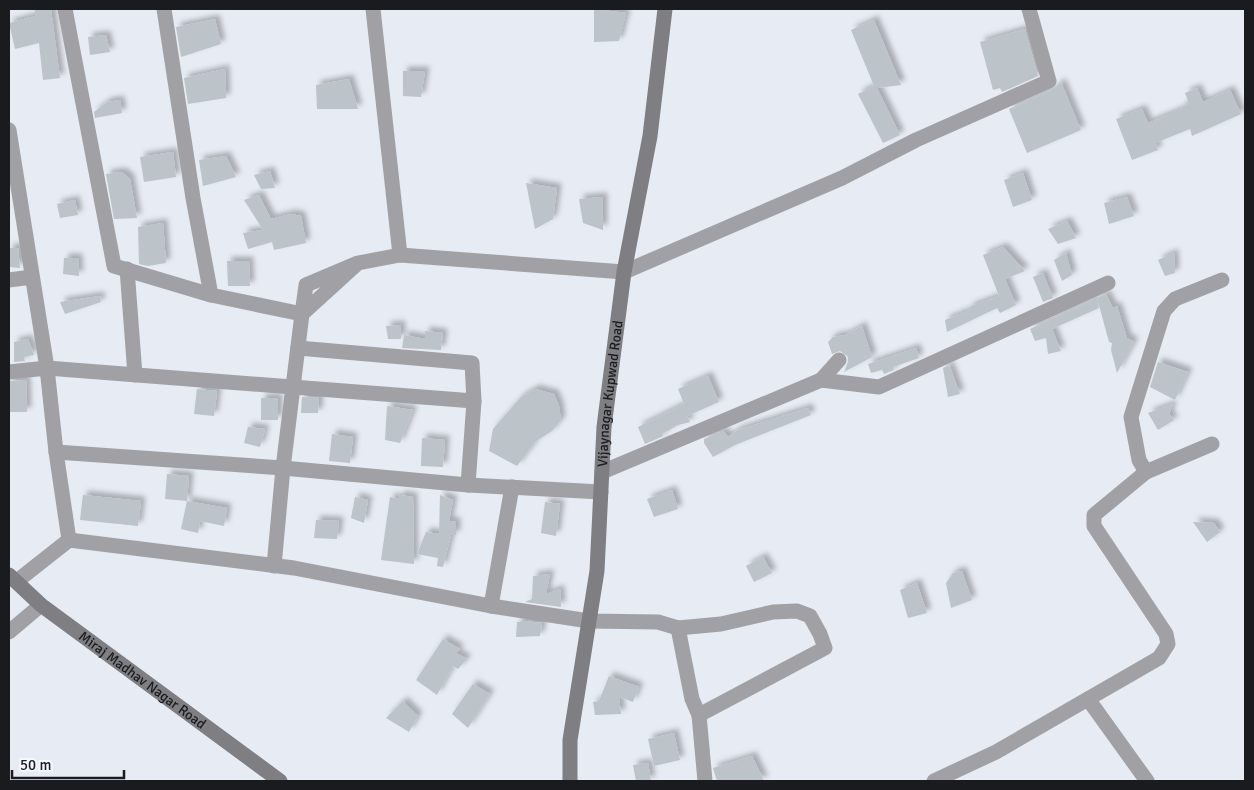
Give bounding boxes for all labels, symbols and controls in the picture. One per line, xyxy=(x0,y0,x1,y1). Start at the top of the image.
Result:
street label: Vijaynagar Kupwad Road xyxy=(594,319,626,467)
street label: Miraj Madhav Nagar Road xyxy=(76,627,209,732)
scale bar xyxy=(12,748,125,780)
text: 50 m xyxy=(20,756,51,774)

